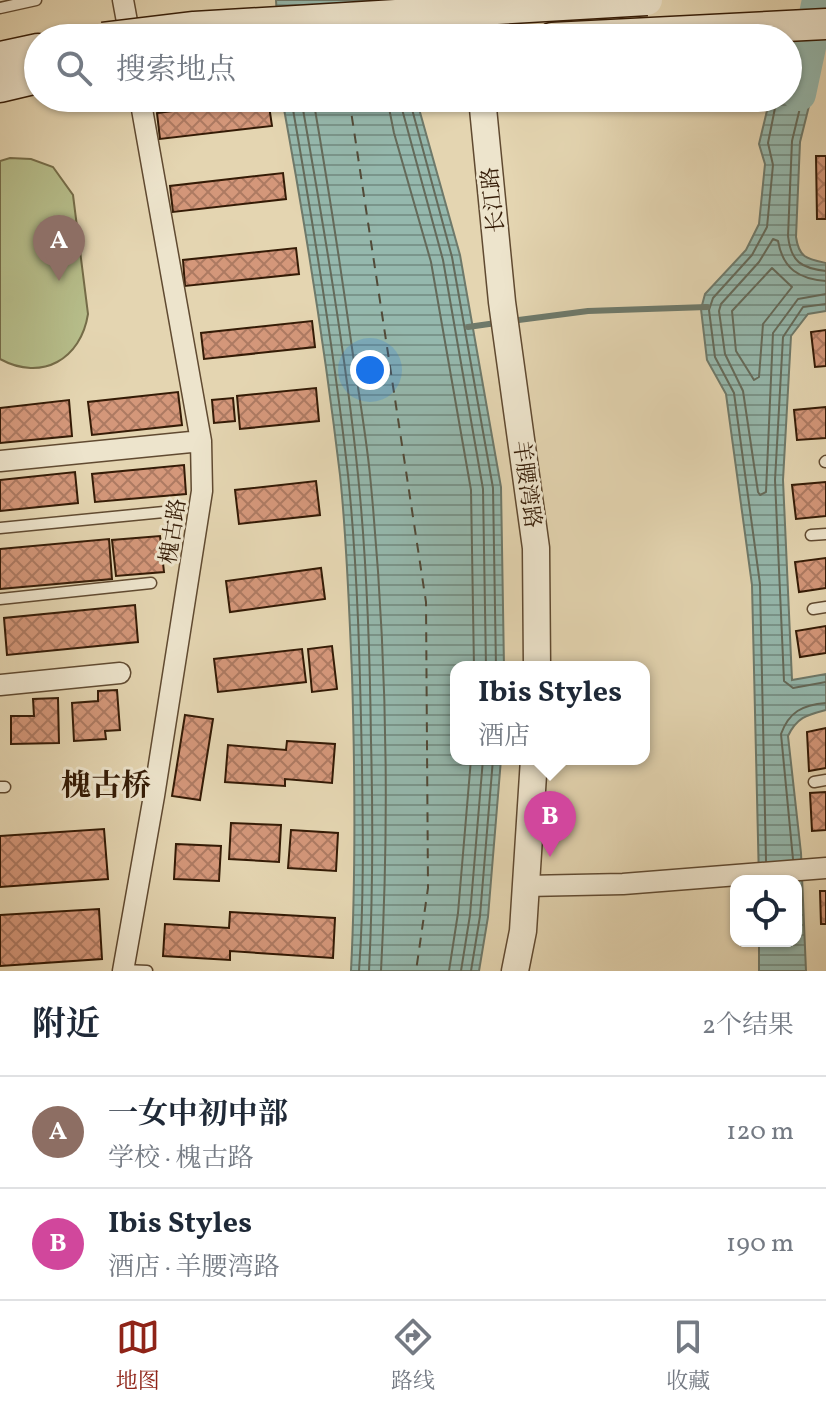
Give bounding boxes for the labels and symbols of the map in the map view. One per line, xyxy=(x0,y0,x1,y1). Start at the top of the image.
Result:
street label: 长江路 xyxy=(476,165,513,234)
pin: A xyxy=(33,215,85,281)
your location xyxy=(350,350,390,390)
street label: 羊腰湾路 xyxy=(504,439,547,530)
street label: 槐古路 xyxy=(154,496,195,566)
district label: 槐古桥 xyxy=(61,766,151,808)
pin: B xyxy=(524,791,576,857)

